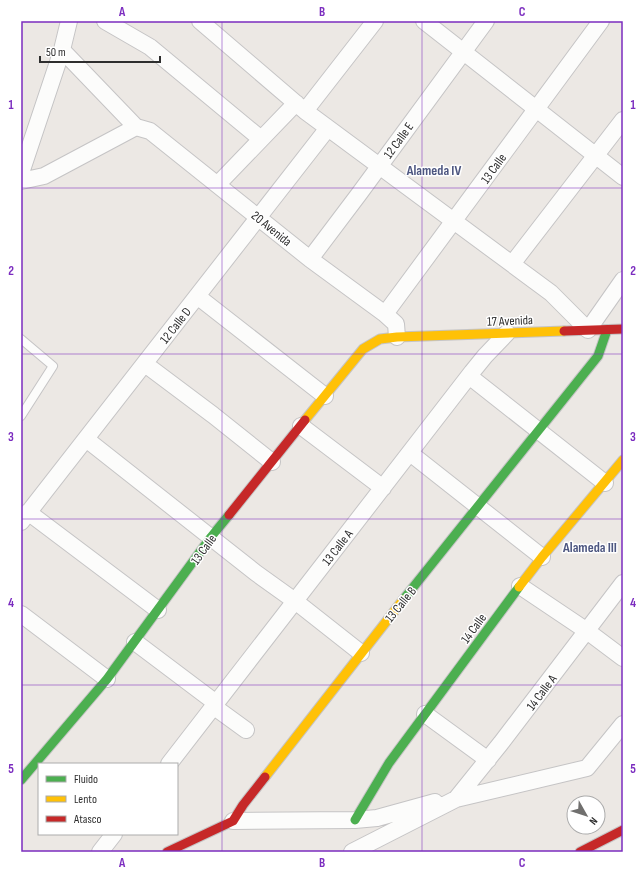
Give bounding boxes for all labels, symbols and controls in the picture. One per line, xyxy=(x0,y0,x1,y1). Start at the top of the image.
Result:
text: A xyxy=(118,4,126,20)
text: B xyxy=(319,4,325,20)
text: C xyxy=(519,4,526,20)
scale bar xyxy=(40,38,160,64)
text: 50 m xyxy=(46,45,66,60)
text: 1 xyxy=(8,97,14,113)
text: 1 xyxy=(630,97,636,113)
street label: 12 Calle E xyxy=(380,119,417,162)
street label: 13 Calle xyxy=(478,150,510,187)
district label: Alameda IV xyxy=(406,162,461,179)
street label: 20 Avenida xyxy=(248,208,295,250)
text: 2 xyxy=(8,263,14,279)
text: 2 xyxy=(630,263,636,279)
street label: 12 Calle D xyxy=(157,304,195,347)
street label: 17 Avenida xyxy=(487,312,533,330)
text: 3 xyxy=(8,429,14,445)
text: 3 xyxy=(630,429,636,445)
street label: 13 Calle A xyxy=(319,526,357,569)
street label: 13 Calle xyxy=(188,531,220,568)
district label: Alameda III xyxy=(562,539,617,556)
street label: 13 Calle B xyxy=(382,583,420,626)
text: 4 xyxy=(8,595,14,611)
text: 4 xyxy=(630,595,636,611)
street label: 14 Calle xyxy=(458,610,490,647)
street label: 14 Calle A xyxy=(523,671,561,714)
text: 5 xyxy=(8,761,14,777)
text: 5 xyxy=(630,761,636,777)
legend xyxy=(38,763,178,835)
text: Fluido xyxy=(74,772,98,787)
text: Lento xyxy=(74,792,97,807)
north arrow xyxy=(566,795,606,835)
text: Atasco xyxy=(73,812,101,827)
text: N xyxy=(586,815,600,827)
text: A xyxy=(118,855,126,871)
text: B xyxy=(319,855,325,871)
text: C xyxy=(519,855,526,871)

